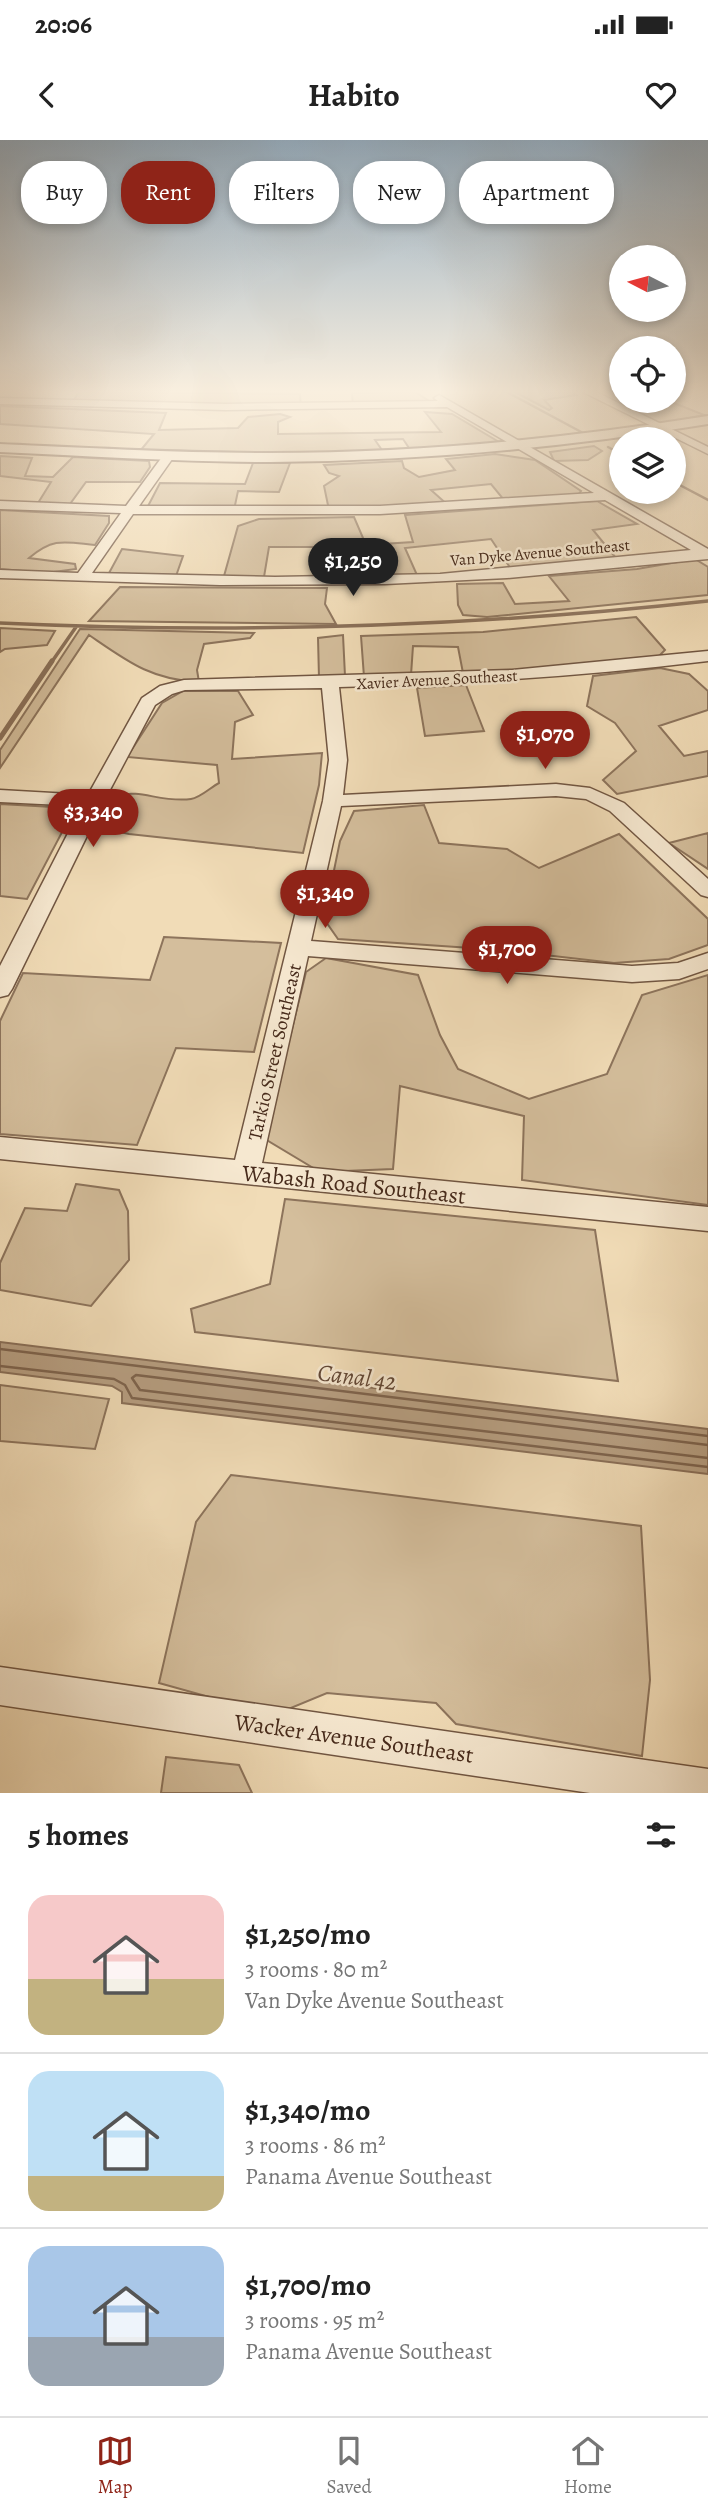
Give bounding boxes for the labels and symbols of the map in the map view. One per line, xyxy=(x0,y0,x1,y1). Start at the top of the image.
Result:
north arrow xyxy=(609,245,686,322)
street label: Van Dyke Avenue Southeast xyxy=(448,534,631,572)
pin: $1,250 xyxy=(296,538,410,598)
street label: Xavier Avenue Southeast xyxy=(356,665,518,695)
pin: $1,070 xyxy=(488,712,602,771)
pin: $3,340 xyxy=(36,790,150,849)
pin: $1,340 xyxy=(268,870,382,930)
pin: $1,700 xyxy=(450,926,564,986)
street label: Tarkio Street Southeast xyxy=(242,961,308,1143)
street label: Wabash Road Southeast xyxy=(240,1157,468,1212)
water label: Canal 42 xyxy=(316,1356,398,1398)
street label: Wacker Avenue Southeast xyxy=(231,1706,476,1771)

